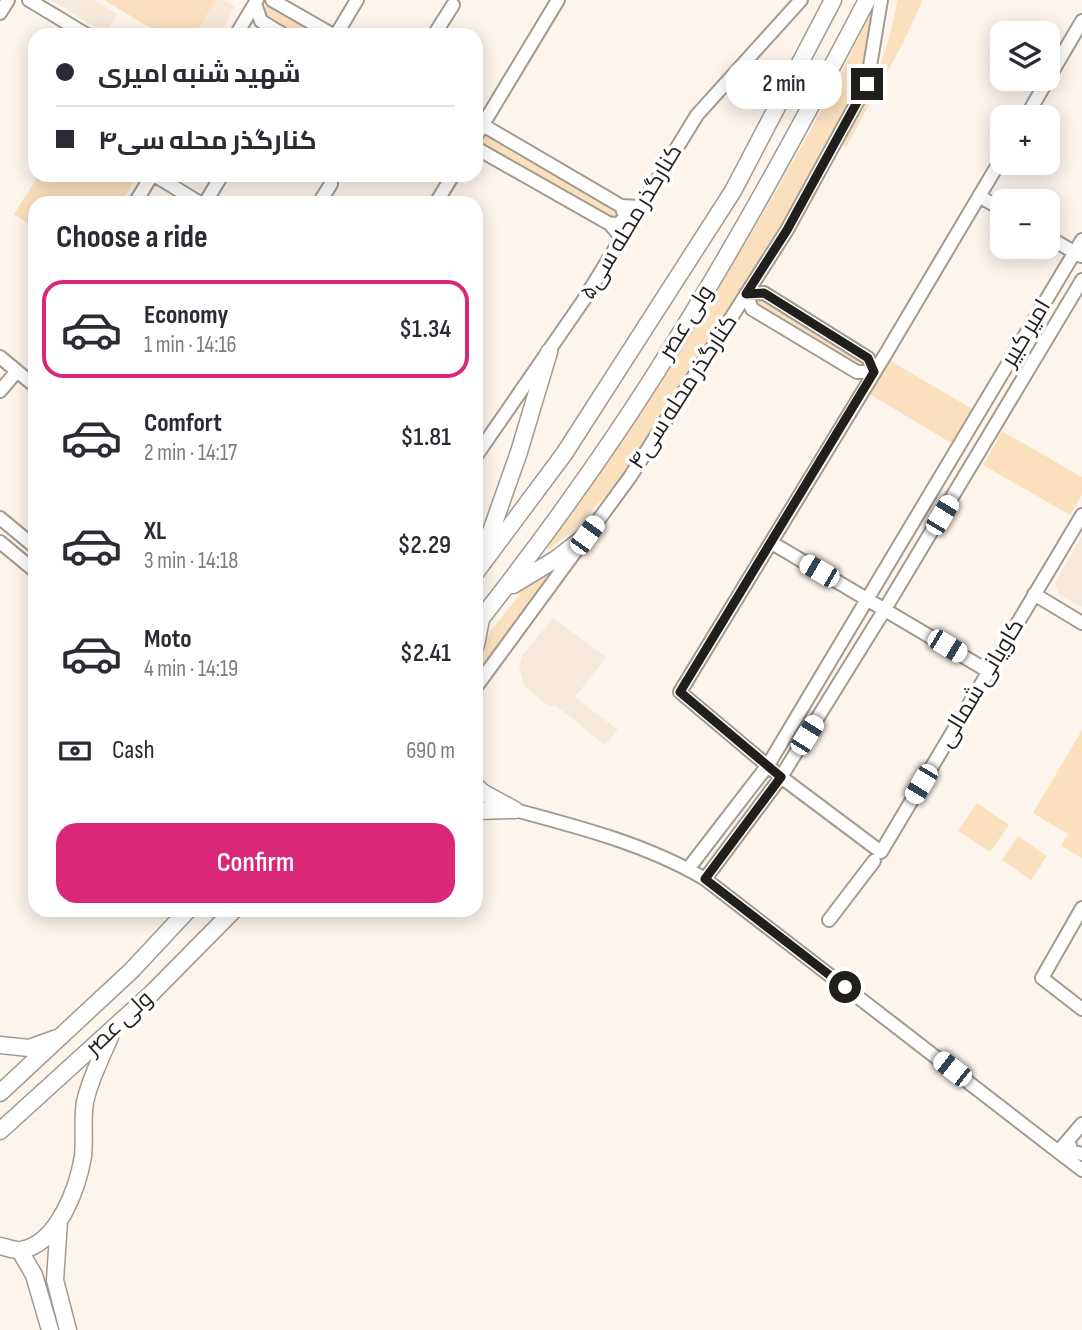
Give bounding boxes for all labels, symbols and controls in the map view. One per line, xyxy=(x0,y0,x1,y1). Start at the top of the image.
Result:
map controls xyxy=(990,21,1060,259)
button: layers xyxy=(990,21,1060,91)
text: شهید شنبه امیری xyxy=(98,59,301,90)
callout: 2 min xyxy=(727,60,842,108)
route end xyxy=(851,68,883,100)
text: 2 min xyxy=(762,70,806,98)
button: + xyxy=(990,105,1060,175)
text: کنارگذر محله سی۴ xyxy=(98,126,317,157)
street label: کنارگذر محله سی۵ xyxy=(574,139,688,305)
button: − xyxy=(990,189,1060,259)
text: Choose a ride xyxy=(56,218,208,257)
street label: ولی عصر xyxy=(651,280,720,366)
street label: امیر کبیر xyxy=(994,294,1057,373)
icon: car xyxy=(60,298,123,361)
text: Economy xyxy=(144,300,228,331)
street label: کنارگذر محله سی۴ xyxy=(623,309,743,475)
text: $1.34 xyxy=(399,314,451,345)
text: 1 min · 14:16 xyxy=(144,331,237,359)
icon: car xyxy=(60,406,123,469)
text: Comfort xyxy=(144,408,222,439)
text: $1.81 xyxy=(400,422,451,453)
text: 2 min · 14:17 xyxy=(144,439,237,467)
car xyxy=(923,492,962,538)
car xyxy=(567,512,608,558)
icon: car xyxy=(60,514,123,577)
text: XL xyxy=(144,516,166,547)
text: $2.29 xyxy=(397,530,451,561)
text: 3 min · 14:18 xyxy=(144,547,238,575)
car xyxy=(796,551,843,591)
street label: کاویانی شمالی xyxy=(932,614,1030,752)
icon: car xyxy=(60,622,123,685)
text: Moto xyxy=(144,624,192,655)
car xyxy=(924,626,971,666)
text: $2.41 xyxy=(400,638,451,669)
text: 4 min · 14:19 xyxy=(144,655,238,683)
car xyxy=(787,712,828,758)
icon: cash xyxy=(56,732,94,770)
text: Cash xyxy=(112,735,155,766)
text: 690 m xyxy=(406,737,455,765)
car xyxy=(902,761,941,807)
button: Confirm xyxy=(56,823,455,903)
route start xyxy=(829,971,861,1003)
street label: ولی عصر xyxy=(78,985,159,1063)
car xyxy=(929,1048,976,1090)

